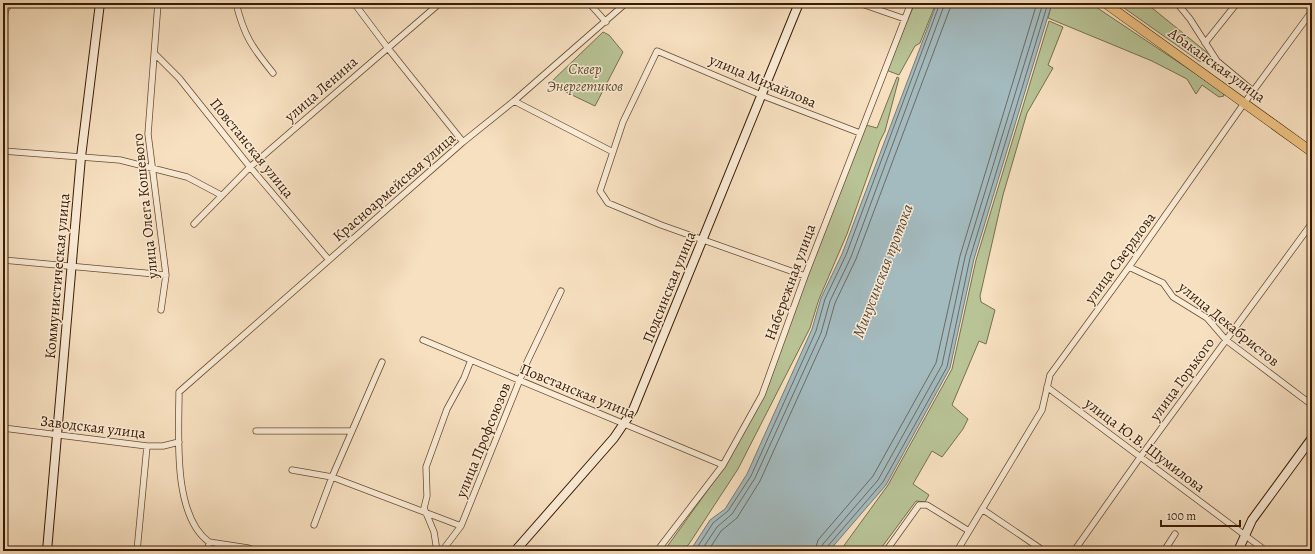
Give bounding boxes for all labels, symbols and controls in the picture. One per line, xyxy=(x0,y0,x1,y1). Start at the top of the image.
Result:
street label: Абаканская улица xyxy=(1163,22,1270,107)
street label: улица Михайлова xyxy=(705,49,820,113)
street label: улица Ленина xyxy=(279,52,362,127)
park label: Сквер Энергетиков xyxy=(547,59,623,96)
street label: Повстанская улица xyxy=(205,94,299,202)
street label: Красноармейская улица xyxy=(328,128,460,246)
street label: улица Олега Кошевого xyxy=(127,132,163,281)
street label: Коммунистическая улица xyxy=(40,192,74,360)
water label: Минусинская протока xyxy=(847,201,919,341)
street label: улица Свердлова xyxy=(1079,208,1160,309)
street label: Набережная улица xyxy=(760,221,820,343)
street label: Подсинская улица xyxy=(637,228,701,346)
street label: улица Декабристов xyxy=(1174,276,1284,371)
street label: улица Горького xyxy=(1144,333,1219,426)
street label: Повстанская улица xyxy=(517,359,639,423)
street label: улица Профсоюзов xyxy=(450,379,515,501)
street label: улица Ю.В. Шумилова xyxy=(1080,392,1209,497)
street label: Заводская улица xyxy=(39,411,147,443)
scale bar xyxy=(1161,502,1240,528)
text: 100 m xyxy=(1167,508,1196,524)

